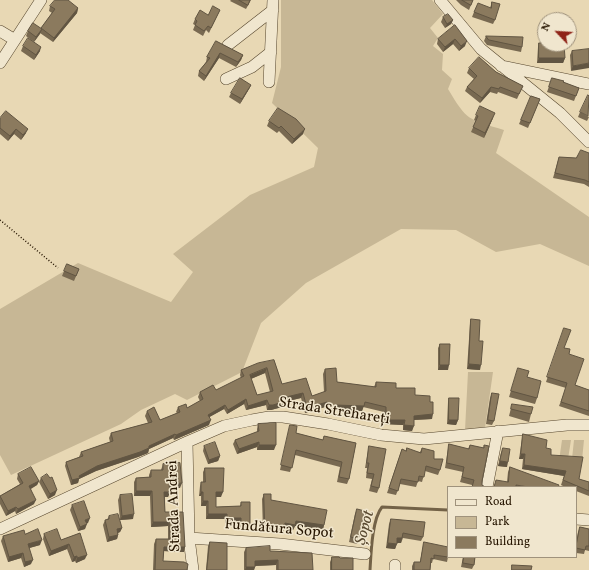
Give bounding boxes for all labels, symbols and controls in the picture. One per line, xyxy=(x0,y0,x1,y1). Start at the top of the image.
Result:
north arrow xyxy=(537,12,577,52)
text: N xyxy=(538,20,555,34)
street label: Strada Strehareți xyxy=(277,394,391,430)
street label: Strada Andrei xyxy=(164,460,186,552)
legend xyxy=(447,486,577,558)
text: Road xyxy=(485,494,512,510)
water label: Șopot xyxy=(352,509,380,547)
text: Park xyxy=(485,514,510,530)
street label: Fundătura Sopot xyxy=(224,516,334,544)
text: Building xyxy=(485,534,530,550)

